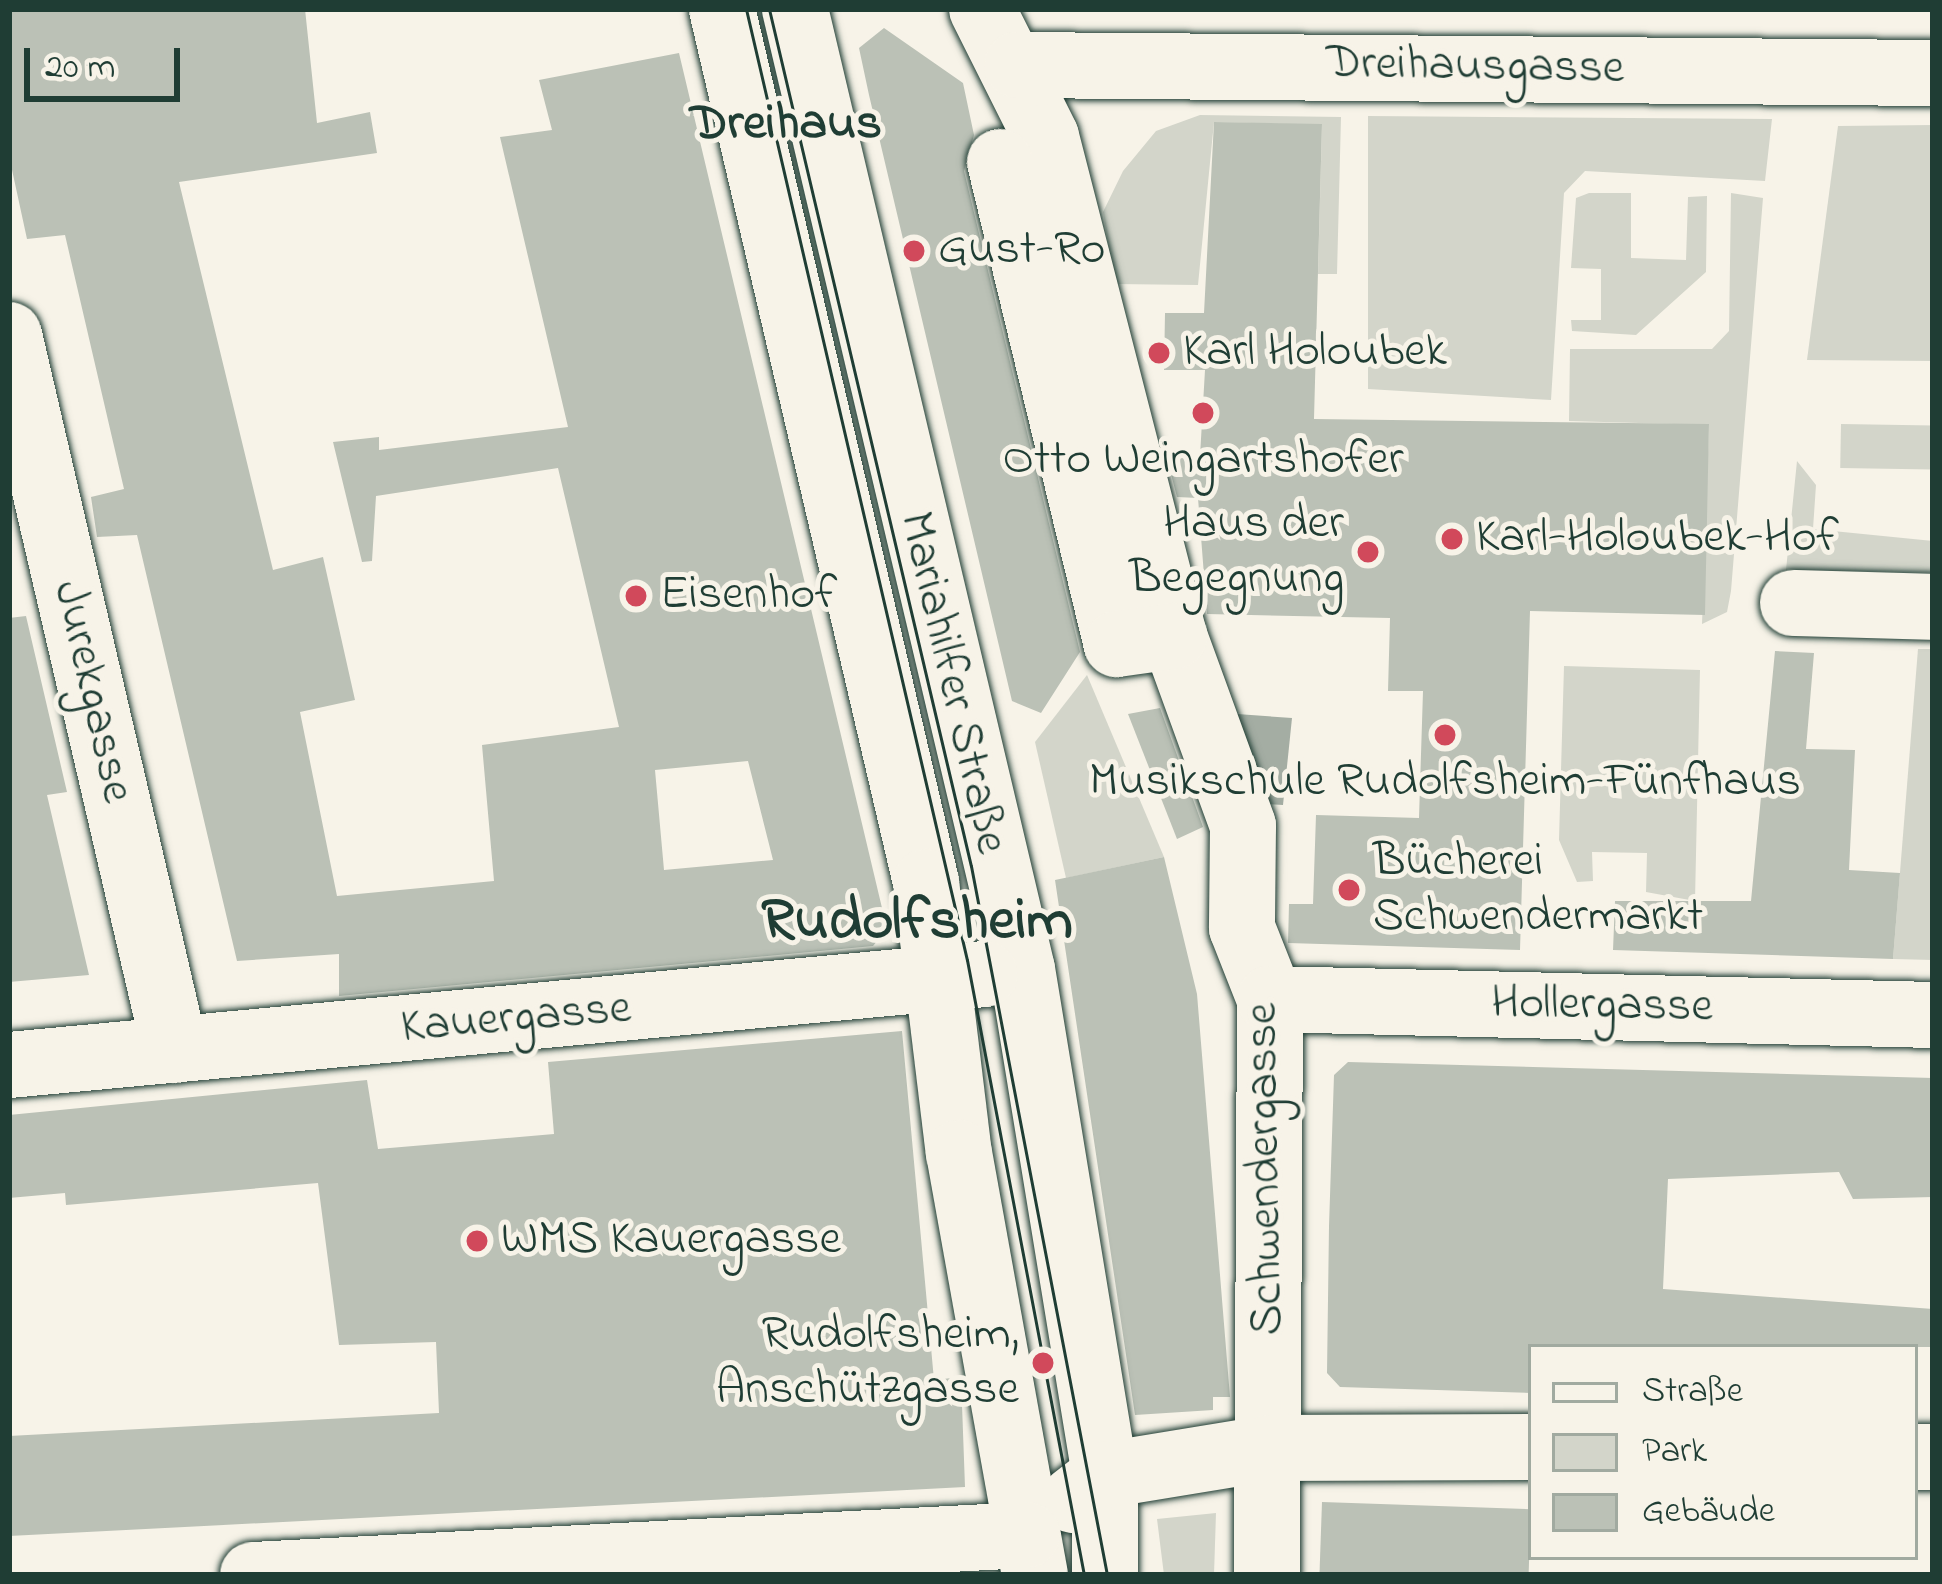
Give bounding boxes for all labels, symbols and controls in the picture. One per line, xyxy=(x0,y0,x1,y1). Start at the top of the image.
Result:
scale bar xyxy=(30,24,186,98)
street label: Dreihausgasse xyxy=(1325,36,1625,98)
text: 20 m xyxy=(45,42,115,95)
district label: Dreihaus xyxy=(690,94,882,156)
place label: Gust-Ro xyxy=(938,222,1105,280)
marker: Gust-Ro xyxy=(901,238,927,264)
place label: Karl Holoubek xyxy=(1183,324,1447,382)
marker: Karl Holoubek xyxy=(1146,340,1172,366)
marker: Otto Weingartshofer xyxy=(1190,400,1216,426)
place label: Otto Weingartshofer xyxy=(1002,432,1404,490)
place label: Haus der Begegnung xyxy=(1129,495,1344,608)
street label: Mariahilfer Straße xyxy=(885,506,1019,860)
place label: Karl-Holoubek-Hof xyxy=(1476,510,1839,568)
marker: Karl-Holoubek-Hof xyxy=(1439,526,1465,552)
marker: Haus der Begegnung xyxy=(1355,539,1381,565)
place label: Eisenhof xyxy=(660,567,837,625)
street label: Jurekgasse xyxy=(39,575,145,809)
marker: Eisenhof xyxy=(623,583,649,609)
marker: Musikschule Rudolfsheim-Fünfhaus xyxy=(1432,722,1458,748)
place label: Musikschule Rudolfsheim-Fünfhaus xyxy=(1089,754,1801,812)
place label: Bücherei Schwendermarkt xyxy=(1373,833,1703,946)
marker: Bücherei Schwendermarkt xyxy=(1336,877,1362,903)
district label: Rudolfsheim xyxy=(761,886,1073,958)
street label: Hollergasse xyxy=(1491,975,1713,1037)
street label: Kauergasse xyxy=(399,980,633,1058)
street label: Schwendergasse xyxy=(1234,1002,1298,1336)
place label: WMS Kauergasse xyxy=(501,1212,841,1270)
marker: WMS Kauergasse xyxy=(464,1228,490,1254)
place label: Rudolfsheim, Anschützgasse xyxy=(716,1306,1019,1419)
legend xyxy=(1528,1344,1918,1560)
marker: Rudolfsheim, Anschützgasse xyxy=(1030,1350,1056,1376)
text: Straße xyxy=(1642,1366,1743,1419)
text: Park xyxy=(1642,1426,1707,1479)
text: Gebäude xyxy=(1642,1486,1775,1539)

